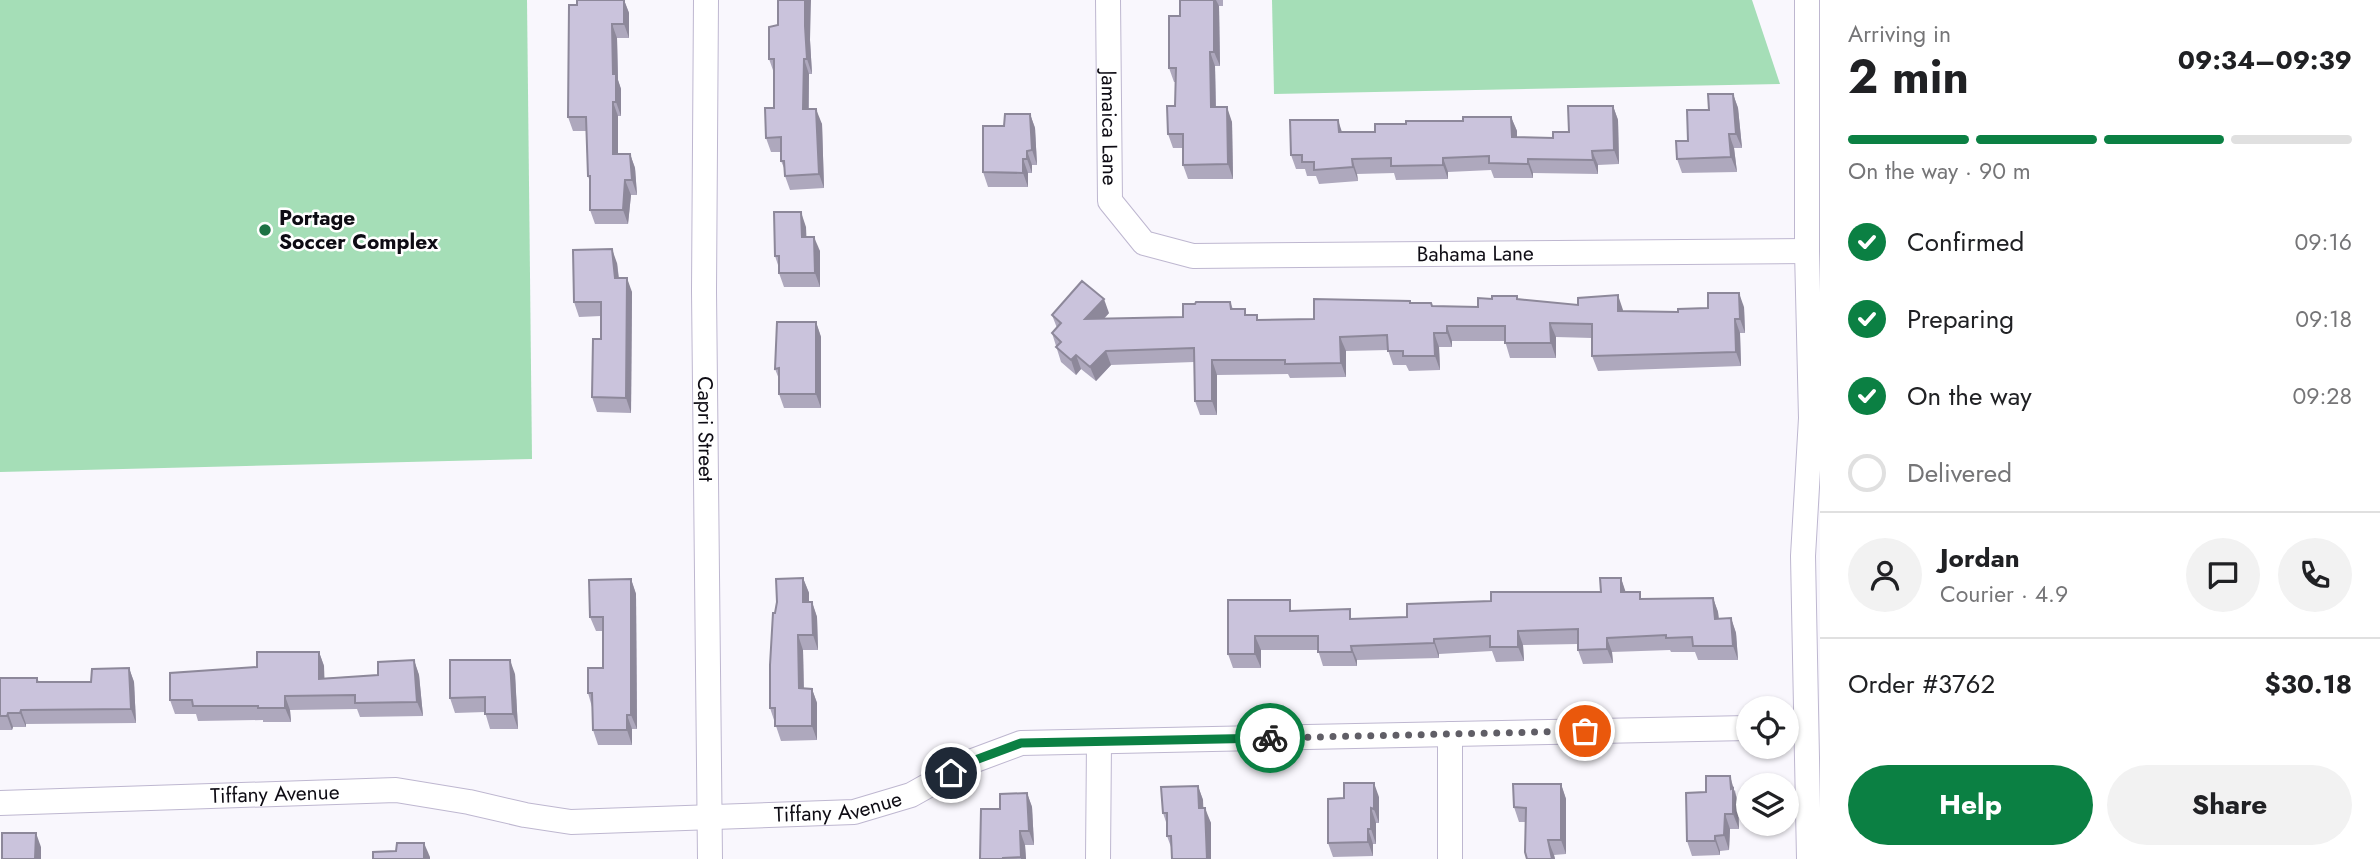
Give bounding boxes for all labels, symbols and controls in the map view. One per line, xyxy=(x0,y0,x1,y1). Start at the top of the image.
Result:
text: Arriving in xyxy=(1848,17,1951,51)
text: 09:34–09:39 xyxy=(2178,41,2352,79)
text: 2 min xyxy=(1848,44,1969,110)
street label: Jamaica Lane xyxy=(1094,67,1125,186)
text: On the way · 90 m xyxy=(1848,154,2031,188)
place label: Portage Soccer Complex xyxy=(279,203,439,257)
marker: Portage Soccer Complex xyxy=(257,222,273,238)
icon: check xyxy=(1848,223,1886,261)
text: Confirmed xyxy=(1907,223,2024,261)
text: 09:16 xyxy=(2294,225,2352,259)
street label: Bahama Lane xyxy=(1417,238,1534,269)
icon: check xyxy=(1848,300,1886,338)
text: Preparing xyxy=(1907,300,2014,338)
text: 09:18 xyxy=(2295,302,2352,336)
street label: Capri Street xyxy=(690,376,721,482)
icon: check xyxy=(1848,377,1886,415)
text: On the way xyxy=(1907,377,2032,415)
text: 09:28 xyxy=(2292,379,2352,413)
text: Delivered xyxy=(1907,454,2012,492)
button: person xyxy=(1848,538,1922,612)
button: chat xyxy=(2186,538,2260,612)
button: phone xyxy=(2278,538,2352,612)
text: Jordan xyxy=(1940,539,2020,577)
text: Courier · 4.9 xyxy=(1940,577,2068,611)
text: Order #3762 xyxy=(1848,665,1995,703)
text: $30.18 xyxy=(2265,665,2352,703)
map controls xyxy=(1736,696,1799,836)
button: locate xyxy=(1736,696,1799,759)
pin xyxy=(1555,701,1615,761)
courier xyxy=(1235,703,1305,773)
icon: bag xyxy=(1566,712,1604,750)
icon: bike xyxy=(1251,719,1289,757)
pin xyxy=(921,743,981,803)
icon: home xyxy=(932,754,970,792)
button: Help xyxy=(1848,765,2093,845)
button: Share xyxy=(2107,765,2352,845)
button: layers xyxy=(1736,773,1799,836)
street label: Tiffany Avenue xyxy=(210,777,340,811)
street label: Tiffany Avenue xyxy=(773,783,906,830)

